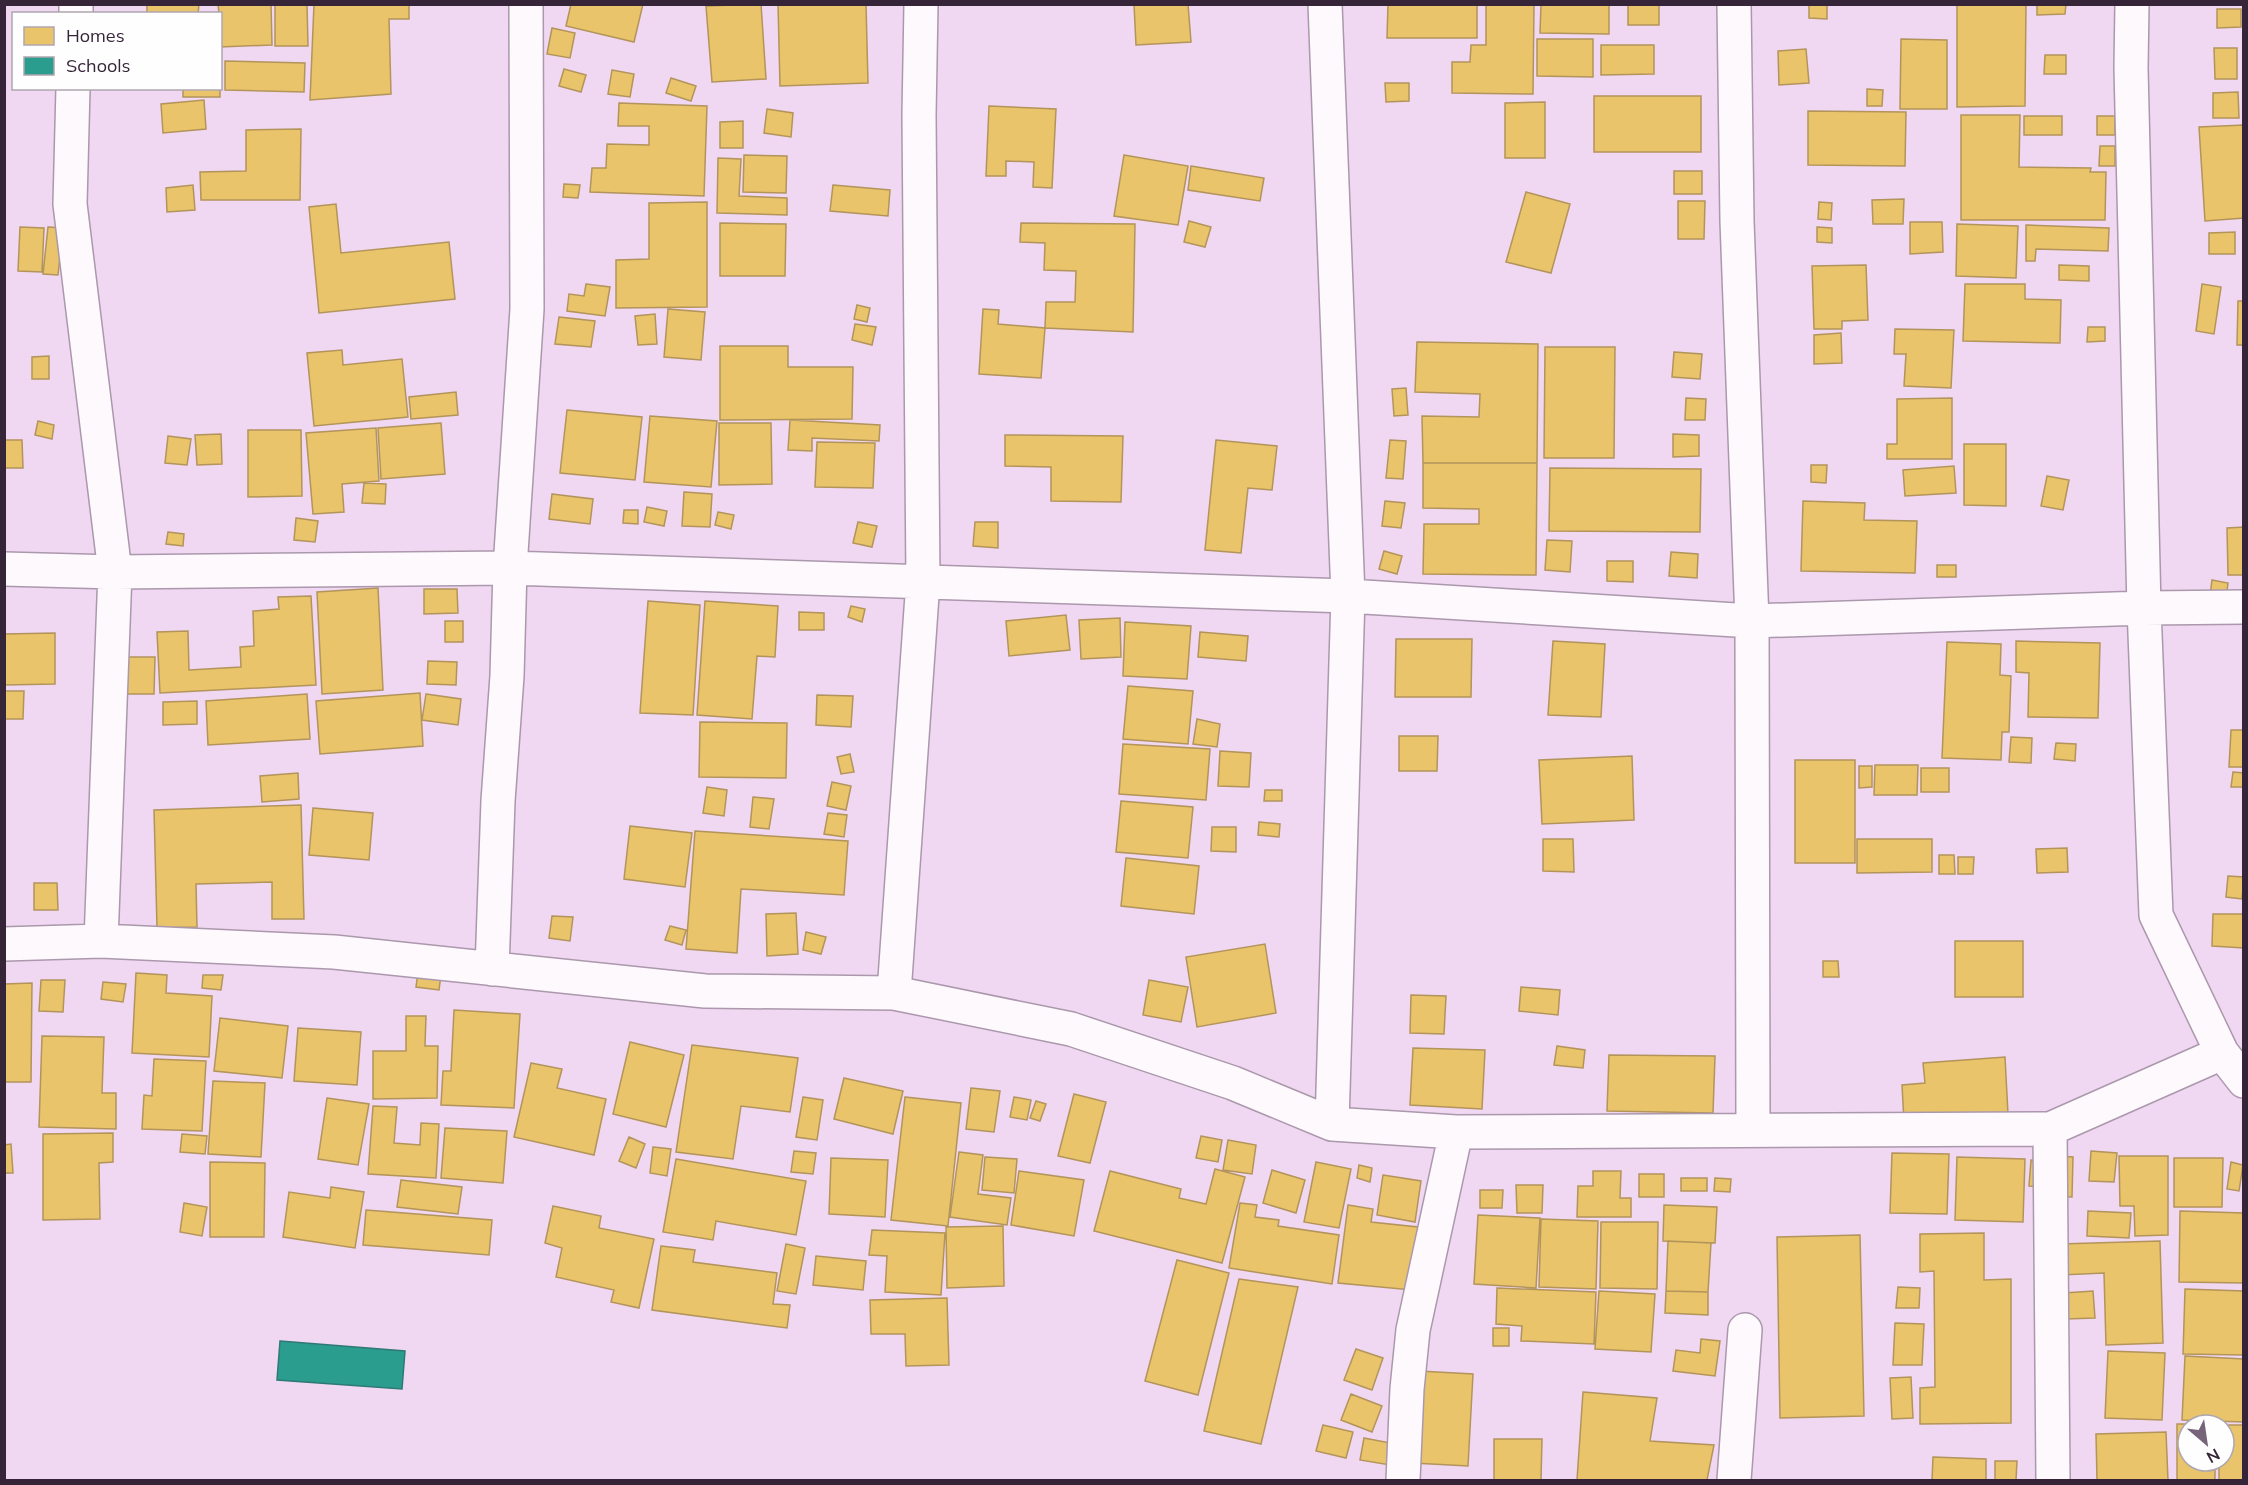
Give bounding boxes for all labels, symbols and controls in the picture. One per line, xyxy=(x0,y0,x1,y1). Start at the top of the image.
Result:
legend xyxy=(12,12,222,90)
text: Homes xyxy=(66,24,125,47)
text: Schools xyxy=(66,54,131,77)
north arrow xyxy=(2176,1413,2236,1473)
text: N xyxy=(2203,1444,2223,1468)

